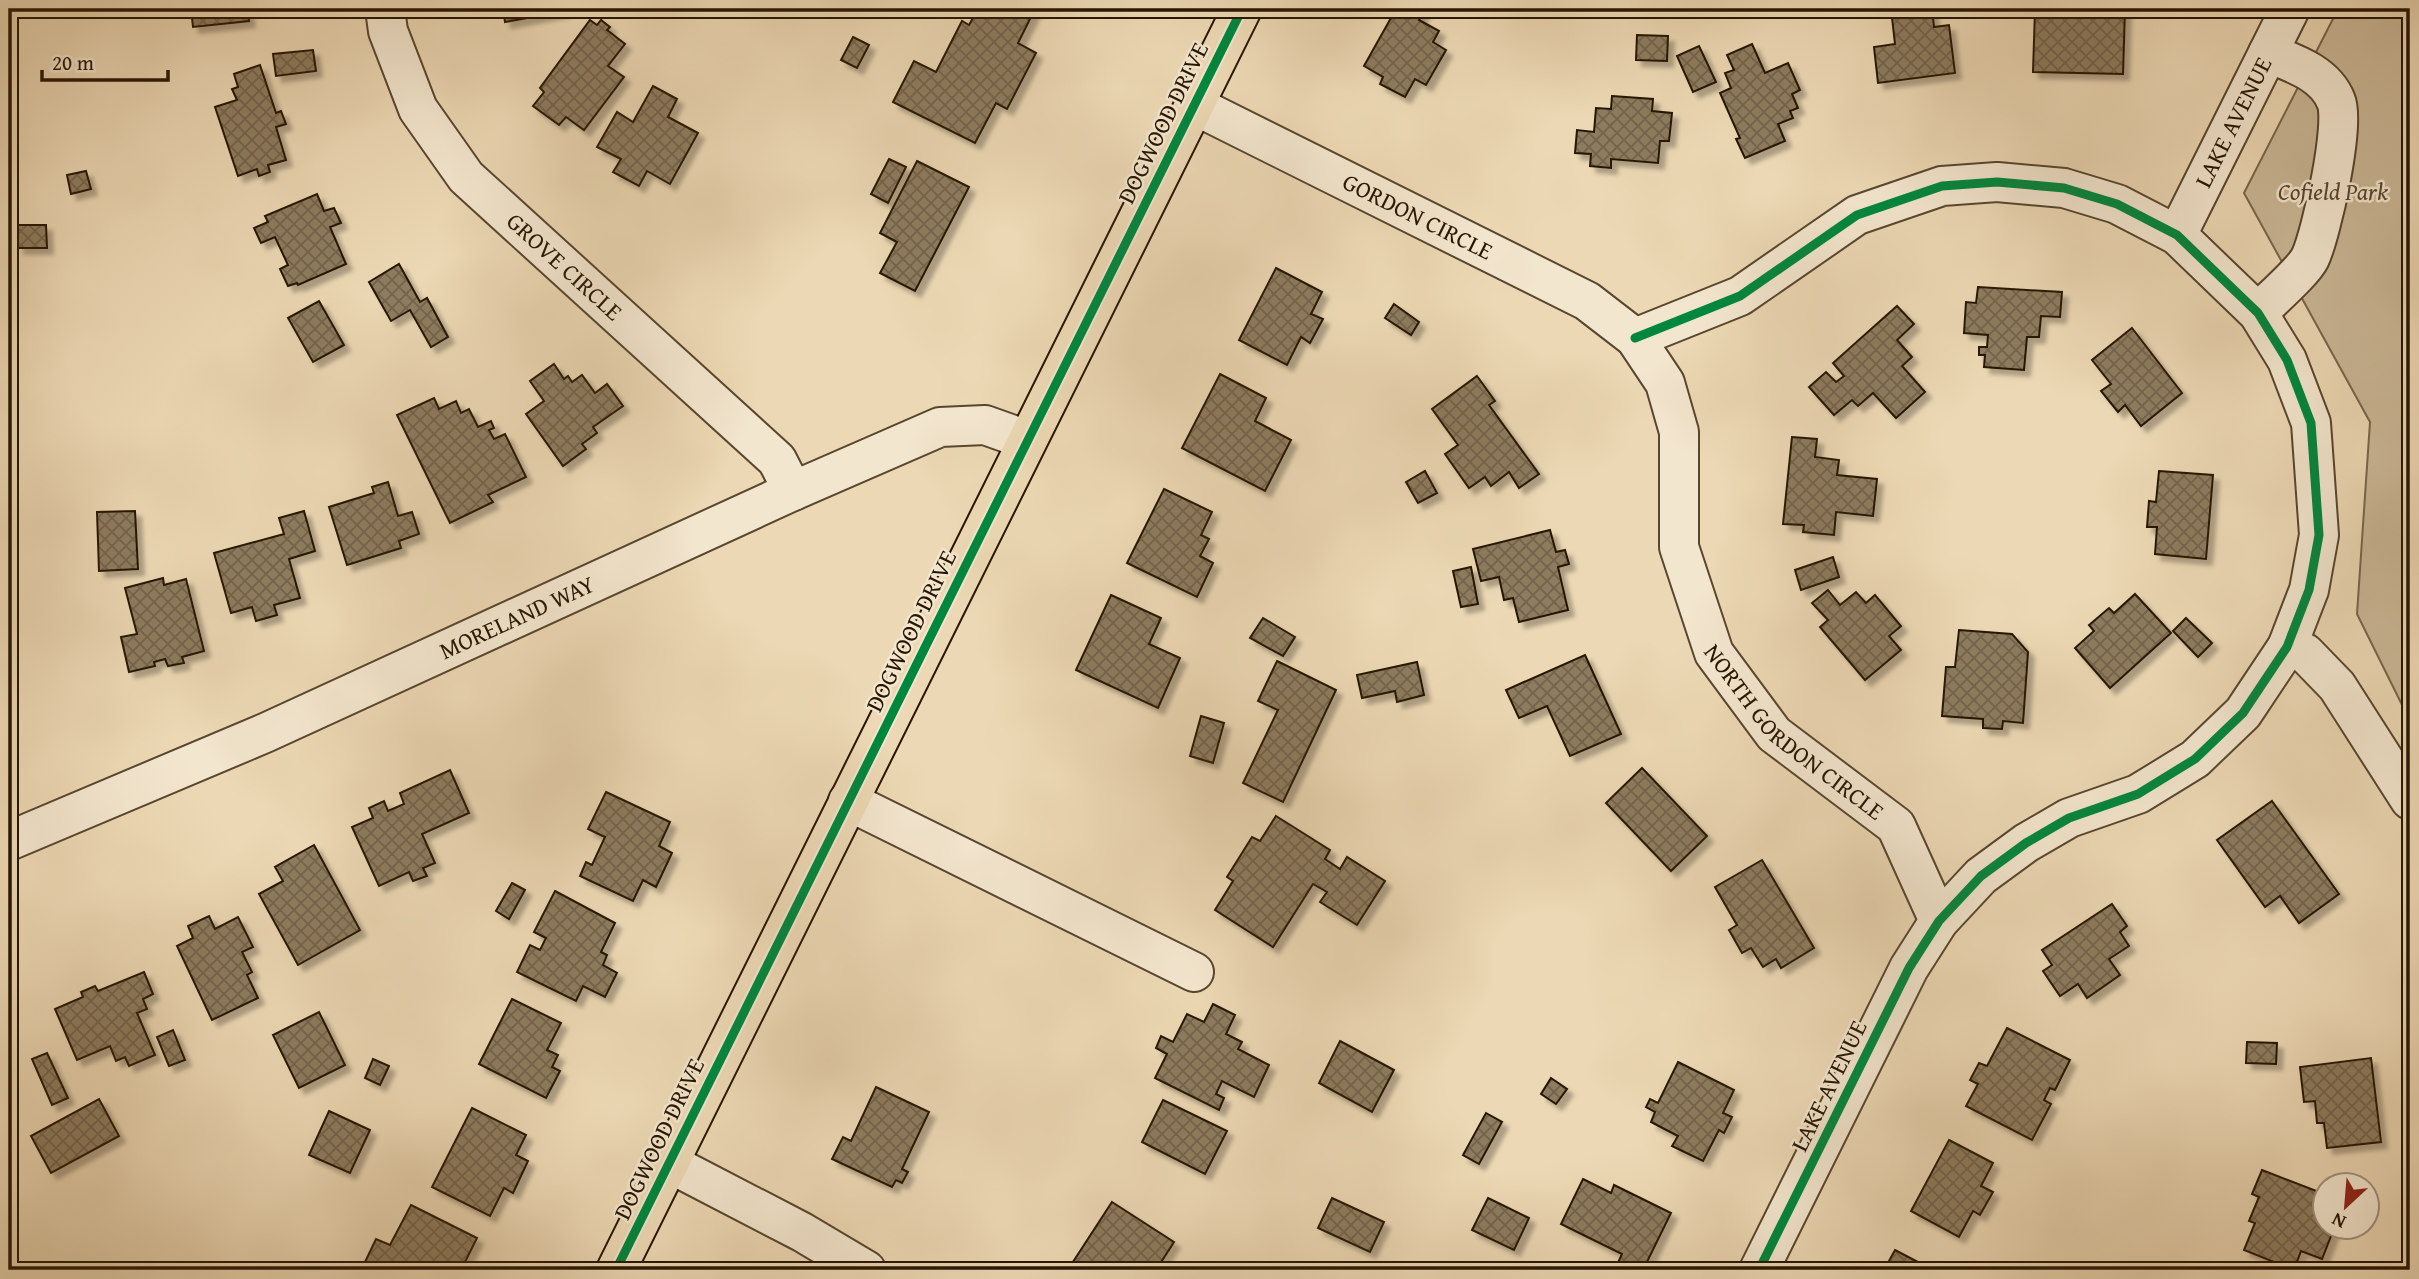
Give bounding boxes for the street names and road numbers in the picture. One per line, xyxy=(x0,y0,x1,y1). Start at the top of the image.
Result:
street label: DOGWOOD DRIVE xyxy=(1108,36,1217,209)
street label: LAKE AVENUE xyxy=(2185,51,2280,193)
street label: GORDON CIRCLE xyxy=(1337,164,1499,268)
street label: GROVE CIRCLE xyxy=(499,204,631,328)
street label: DOGWOOD DRIVE xyxy=(856,544,965,717)
street label: MORELAND WAY xyxy=(433,566,600,668)
street label: NORTH GORDON CIRCLE xyxy=(1696,636,1892,828)
street label: LAKE AVENUE xyxy=(1782,1014,1875,1157)
street label: DOGWOOD DRIVE xyxy=(604,1052,713,1225)

